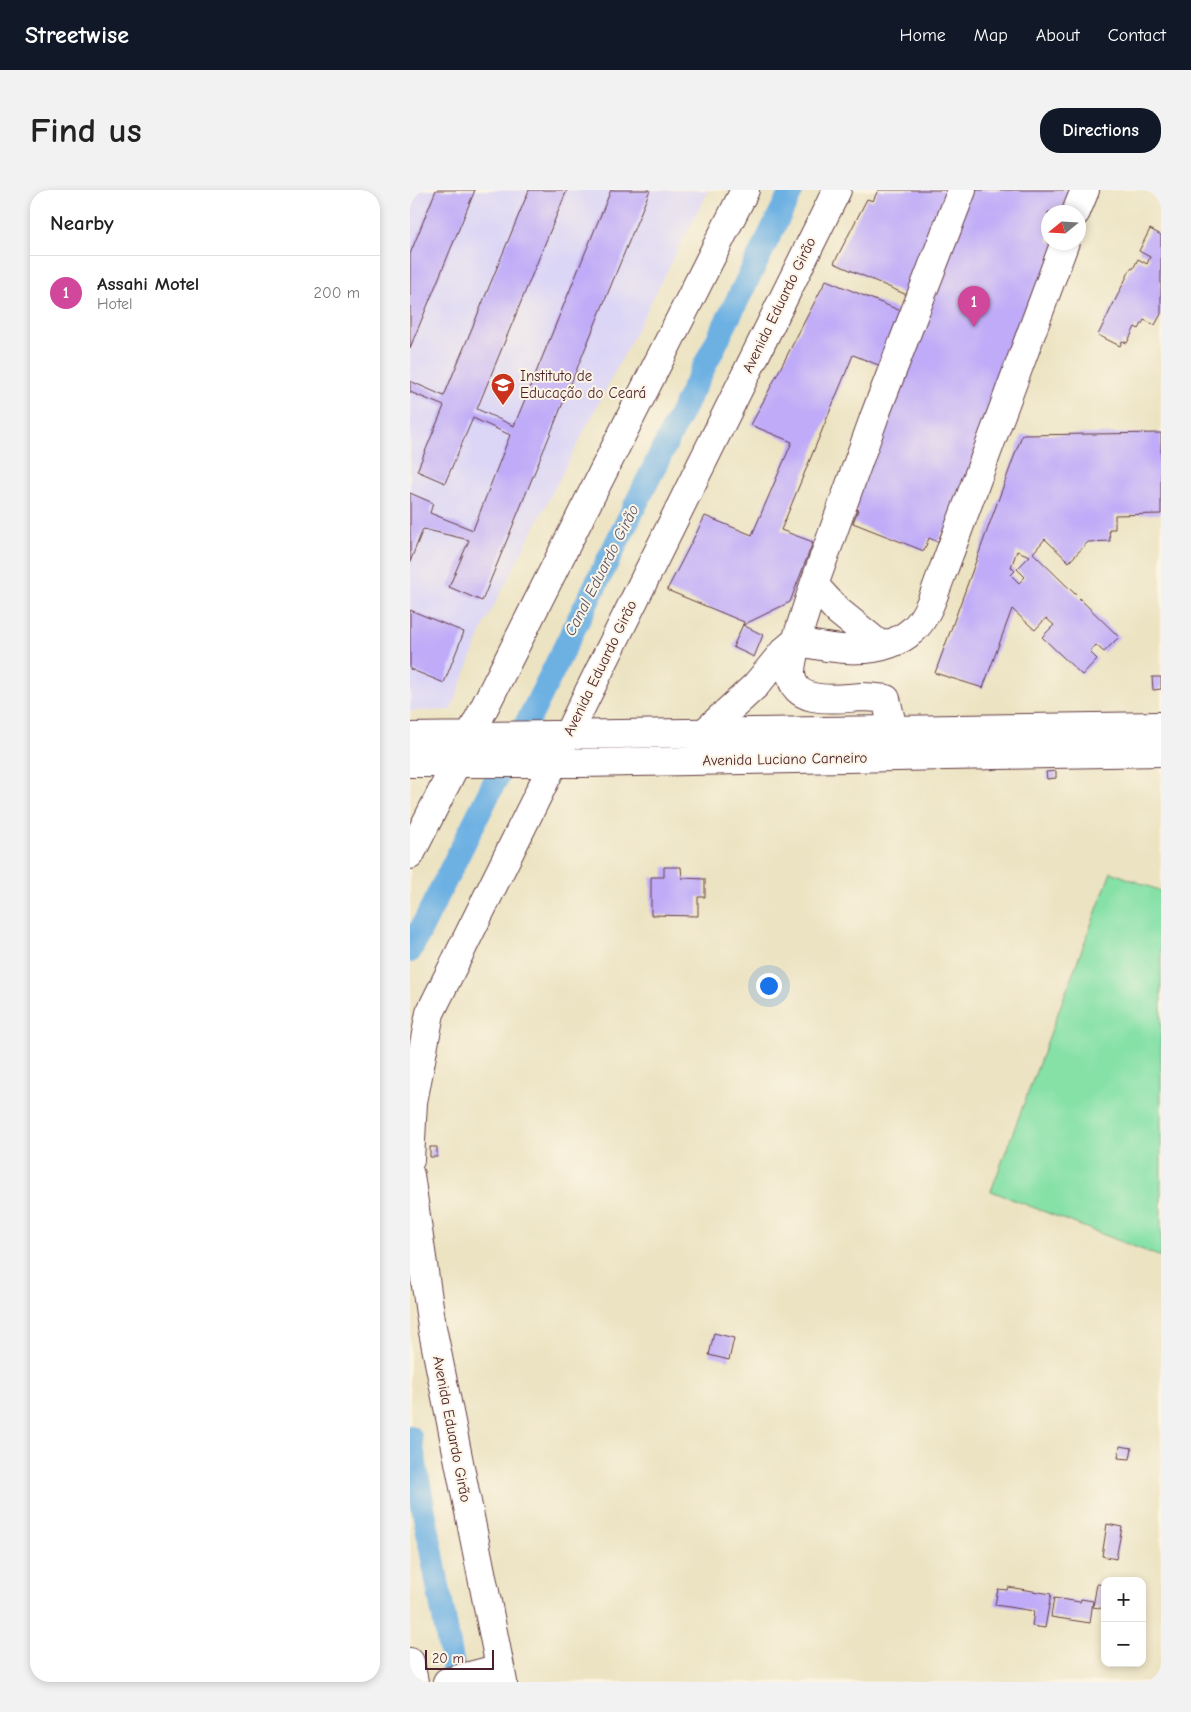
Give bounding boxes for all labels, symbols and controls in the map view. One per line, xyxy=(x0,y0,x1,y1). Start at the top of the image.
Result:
text: Streetwise xyxy=(25,21,129,49)
text: Home xyxy=(899,25,946,46)
text: Map xyxy=(974,25,1008,46)
text: About xyxy=(1036,25,1080,46)
text: Contact xyxy=(1108,25,1166,46)
button: Directions xyxy=(1040,108,1161,153)
text: Find us xyxy=(30,110,142,151)
north arrow xyxy=(1041,205,1086,250)
text: Nearby xyxy=(50,211,114,235)
street label: Avenida Eduardo Girão xyxy=(738,234,820,376)
text: Assahi Motel xyxy=(97,273,199,295)
text: 1 xyxy=(63,284,69,302)
text: 200 m xyxy=(314,284,360,302)
pin: 1 xyxy=(958,286,990,327)
text: Hotel xyxy=(97,295,133,313)
place label: Instituto de Educação do Ceará xyxy=(520,367,646,402)
school or university icon: Instituto de Educação do Ceará xyxy=(490,372,516,406)
water label: Canal Eduardo Girão xyxy=(561,502,643,639)
street label: Avenida Eduardo Girão xyxy=(559,597,641,739)
street label: Avenida Luciano Carneiro xyxy=(702,749,868,769)
your location xyxy=(756,973,782,999)
street label: Avenida Eduardo Girão xyxy=(429,1354,475,1504)
map controls xyxy=(1101,1577,1146,1667)
button: + xyxy=(1101,1577,1146,1622)
button: − xyxy=(1101,1622,1146,1667)
scale bar xyxy=(425,1647,494,1670)
text: 20 m xyxy=(432,1650,464,1667)

